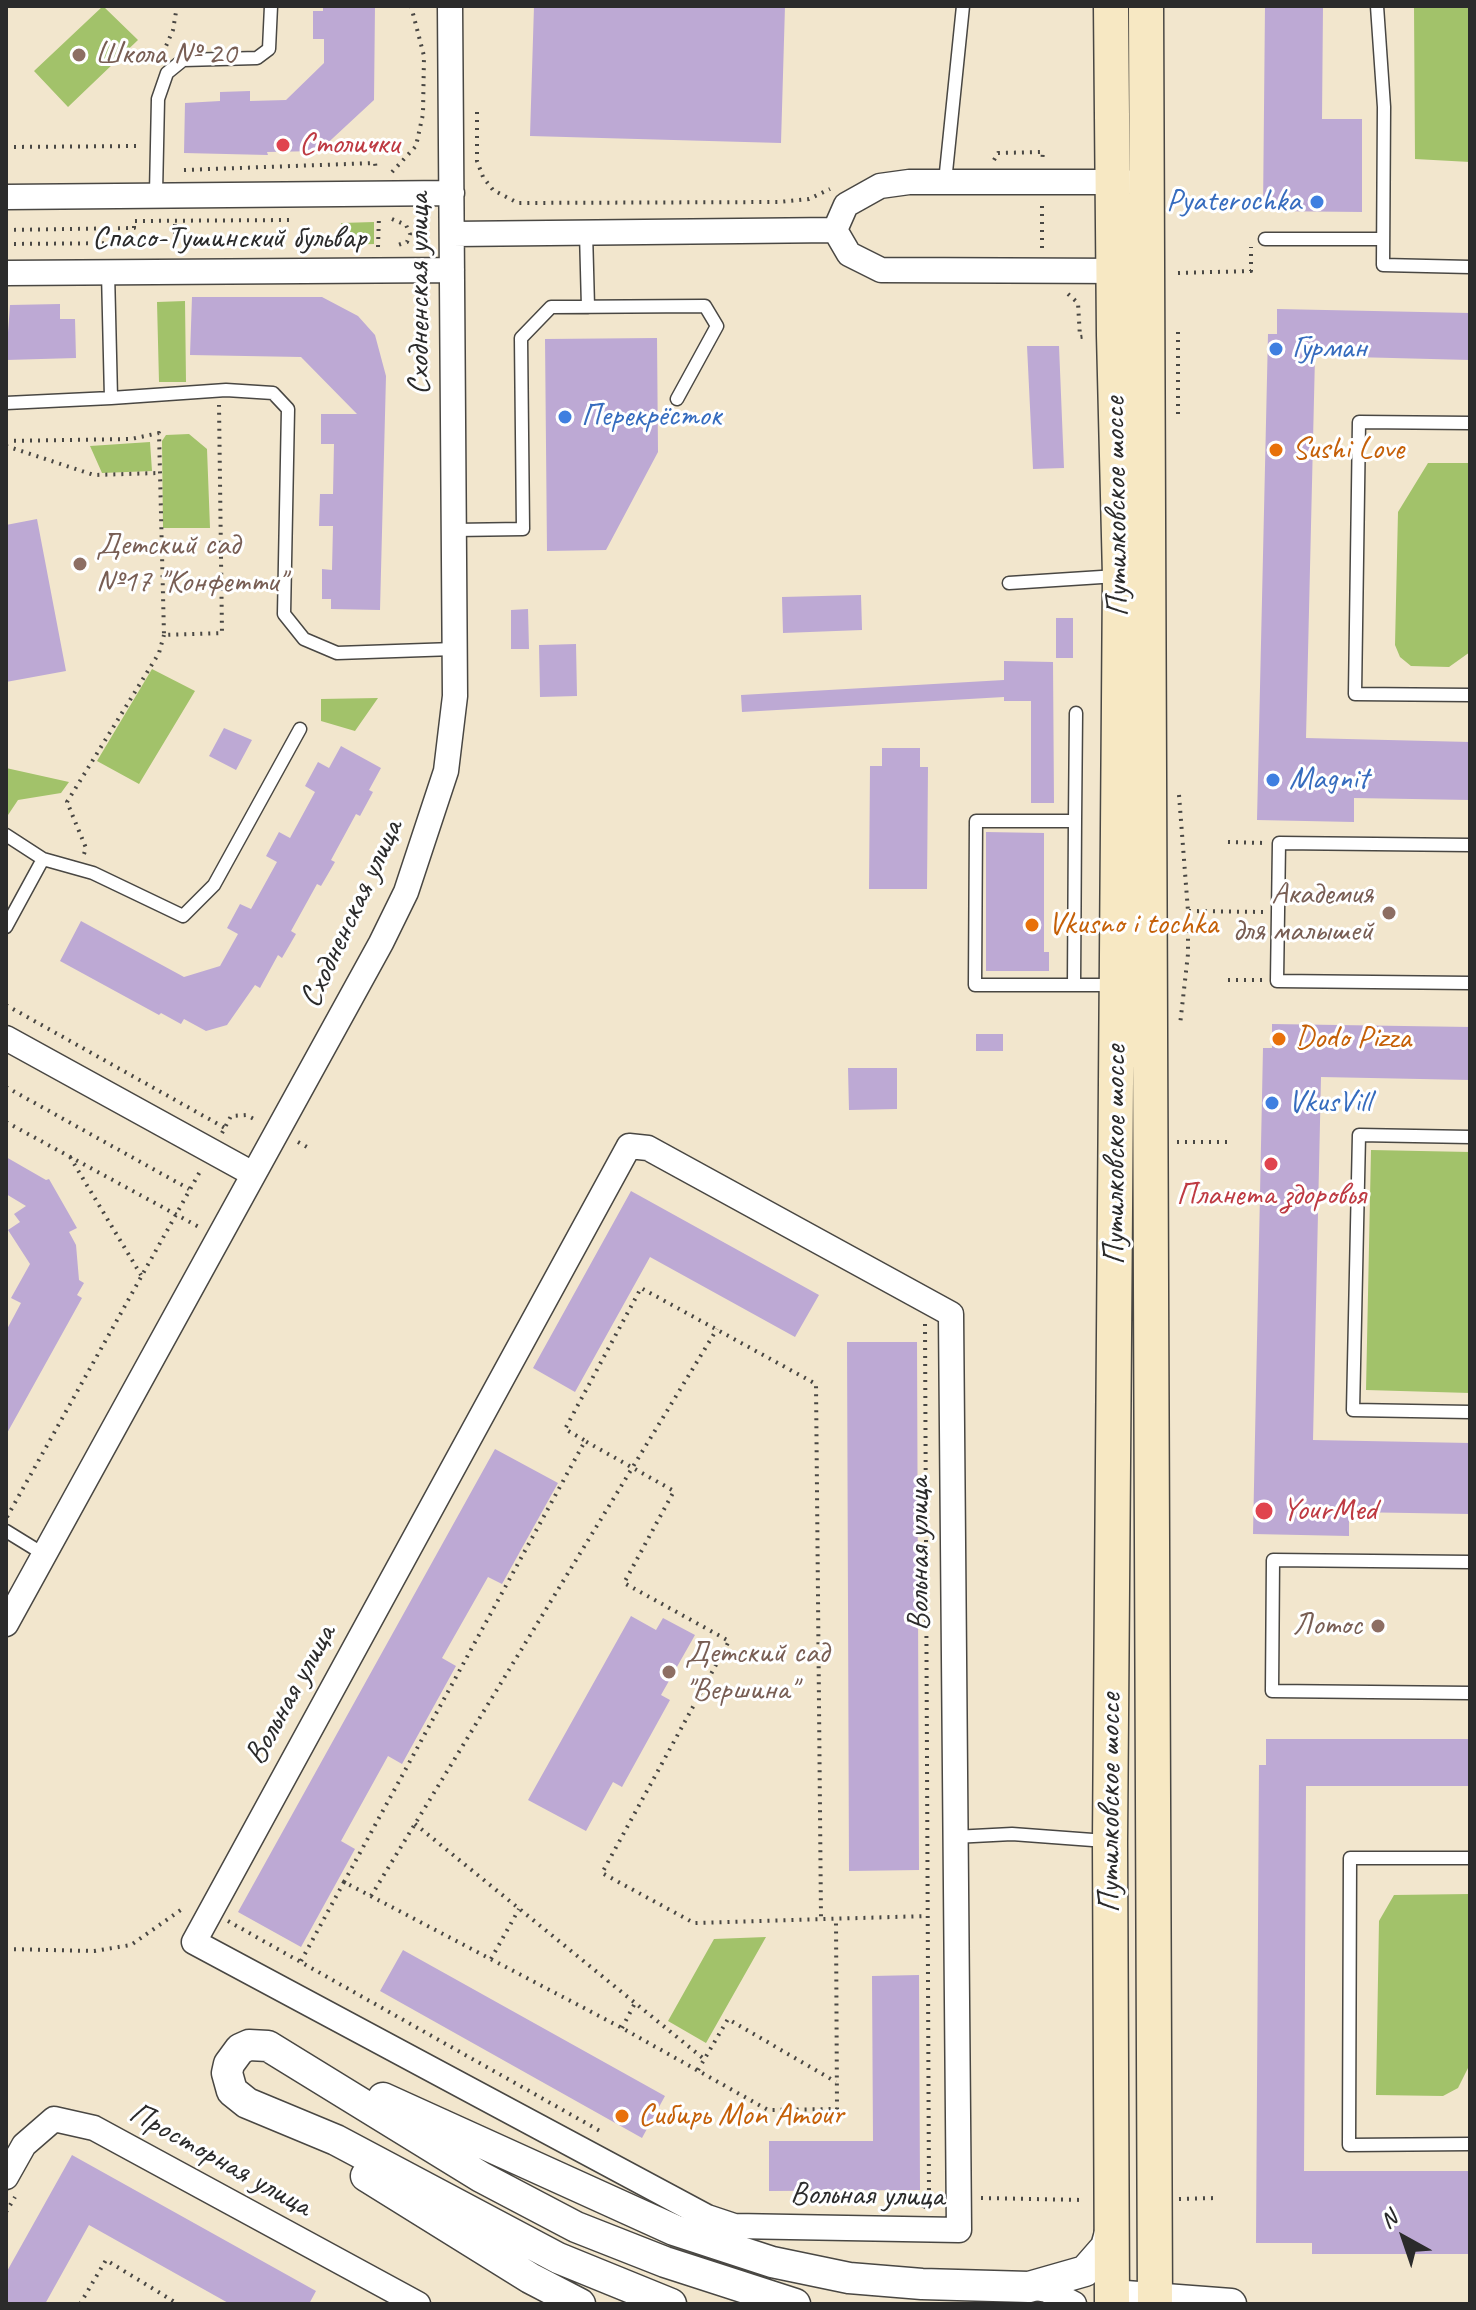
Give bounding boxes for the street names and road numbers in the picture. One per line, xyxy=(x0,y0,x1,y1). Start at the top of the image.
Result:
street label: Сходненская улица xyxy=(401,193,439,395)
street label: Спасо-Тушинский бульвар xyxy=(92,220,366,258)
street label: Путилковское шоссе xyxy=(1096,397,1138,617)
street label: Сходненская улица xyxy=(292,814,412,1014)
street label: Путилковское шоссе xyxy=(1097,1045,1135,1265)
street label: Вольная улица xyxy=(901,1477,939,1631)
street label: Вольная улица xyxy=(237,1618,345,1772)
street label: Путилковское шоссе xyxy=(1092,1693,1130,1913)
street label: Просторная улица xyxy=(122,2094,318,2226)
street label: Вольная улица xyxy=(790,2175,944,2217)

